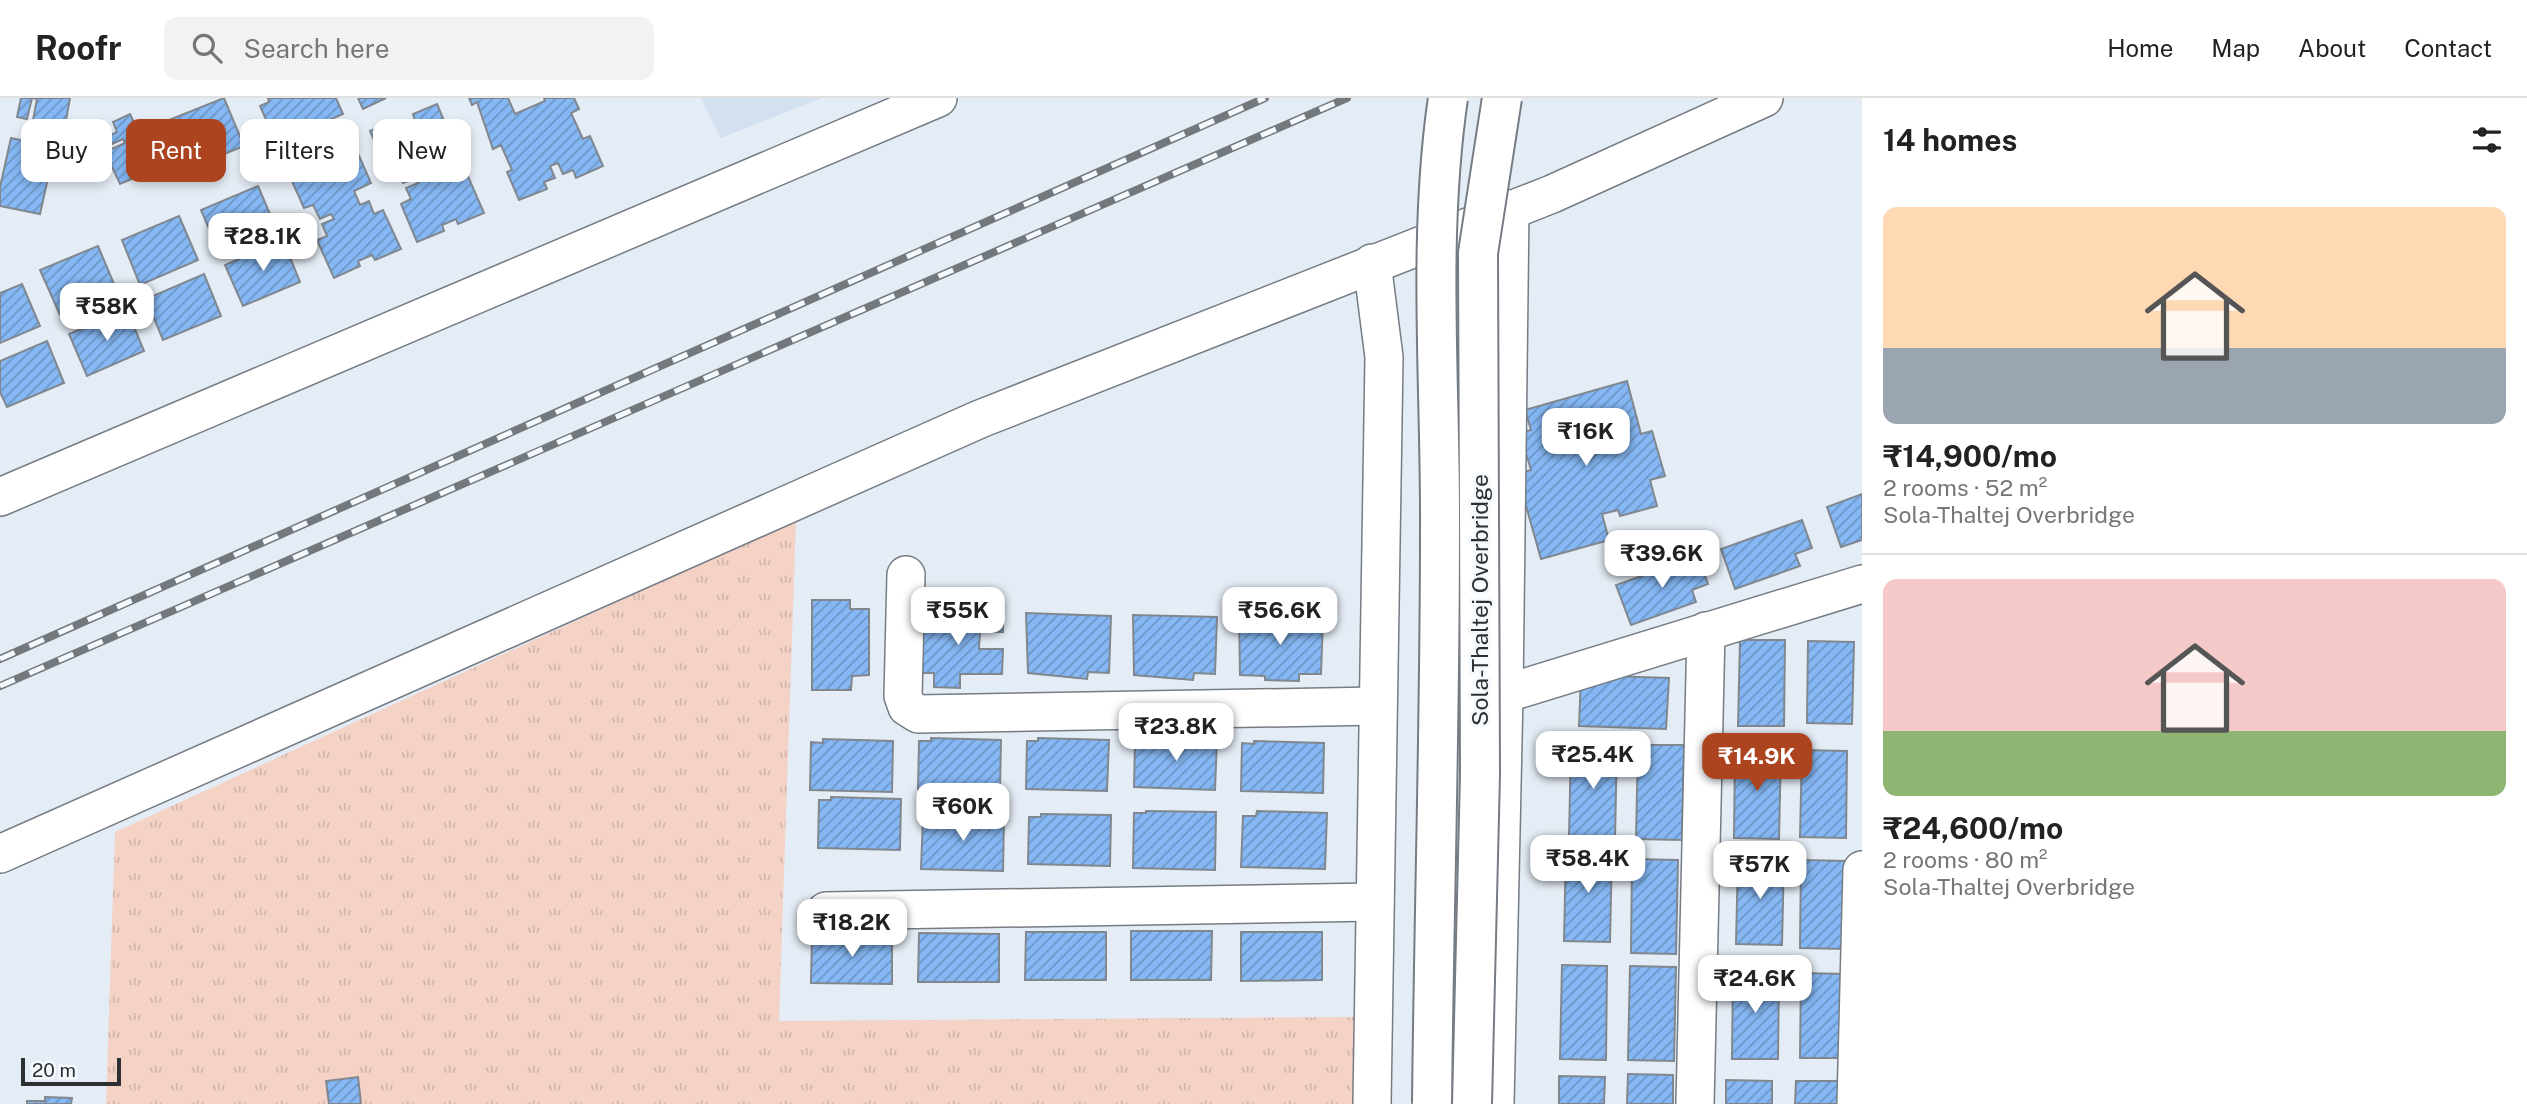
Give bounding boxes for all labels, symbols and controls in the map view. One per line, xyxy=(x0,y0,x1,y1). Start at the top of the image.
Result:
search box xyxy=(164,17,654,80)
text: Roofr xyxy=(35,29,122,67)
icon: search xyxy=(188,29,226,67)
text: Search here xyxy=(244,33,390,64)
text: Home xyxy=(2107,34,2173,62)
text: Map xyxy=(2211,34,2260,62)
text: About xyxy=(2298,34,2366,62)
text: Contact xyxy=(2404,34,2492,62)
chip: Buy xyxy=(21,119,112,182)
chip: Rent xyxy=(126,119,226,182)
chip: Filters xyxy=(240,119,359,182)
chip: New xyxy=(373,119,471,182)
icon: filters xyxy=(2468,121,2506,159)
text: 14 homes xyxy=(1883,122,2017,158)
pin: ₹28.1K xyxy=(206,214,320,273)
text: ₹28.1K xyxy=(224,222,302,249)
icon: home xyxy=(2132,253,2258,379)
pin: ₹58K xyxy=(66,284,148,343)
text: ₹58K xyxy=(76,292,138,319)
pin: ₹16K xyxy=(1545,408,1627,468)
text: ₹16K xyxy=(1558,417,1614,444)
text: ₹14,900/mo xyxy=(1883,438,2057,474)
street label: Sola-Thaltej Overbridge xyxy=(1466,474,1493,726)
text: 2 rooms · 52 m² xyxy=(1883,474,2047,501)
text: Sola-Thaltej Overbridge xyxy=(1883,501,2135,528)
pin: ₹39.6K xyxy=(1605,531,1719,590)
text: ₹39.6K xyxy=(1620,539,1704,566)
pin: ₹55K xyxy=(917,588,999,647)
pin: ₹56.6K xyxy=(1223,588,1337,647)
text: ₹55K xyxy=(927,596,989,623)
text: ₹56.6K xyxy=(1238,596,1322,623)
icon: home xyxy=(2132,625,2258,751)
pin: ₹23.8K xyxy=(1119,704,1233,763)
text: ₹23.8K xyxy=(1135,712,1217,739)
pin: ₹25.4K xyxy=(1536,732,1650,791)
pin: ₹14.9K xyxy=(1700,734,1814,793)
text: ₹25.4K xyxy=(1552,740,1634,767)
text: ₹14.9K xyxy=(1718,742,1796,769)
pin: ₹60K xyxy=(922,784,1004,843)
text: ₹60K xyxy=(932,792,994,819)
text: ₹24,600/mo xyxy=(1883,810,2063,846)
pin: ₹58.4K xyxy=(1531,836,1645,895)
pin: ₹57K xyxy=(1719,842,1801,901)
text: ₹58.4K xyxy=(1546,844,1630,871)
text: 2 rooms · 80 m² xyxy=(1883,846,2048,873)
text: ₹57K xyxy=(1729,850,1791,877)
text: Sola-Thaltej Overbridge xyxy=(1883,873,2135,900)
pin: ₹18.2K xyxy=(795,900,909,959)
text: ₹18.2K xyxy=(813,908,891,935)
pin: ₹24.6K xyxy=(1698,956,1812,1015)
text: ₹24.6K xyxy=(1714,964,1796,991)
scale bar xyxy=(21,1055,121,1087)
text: 20 m xyxy=(32,1059,76,1081)

